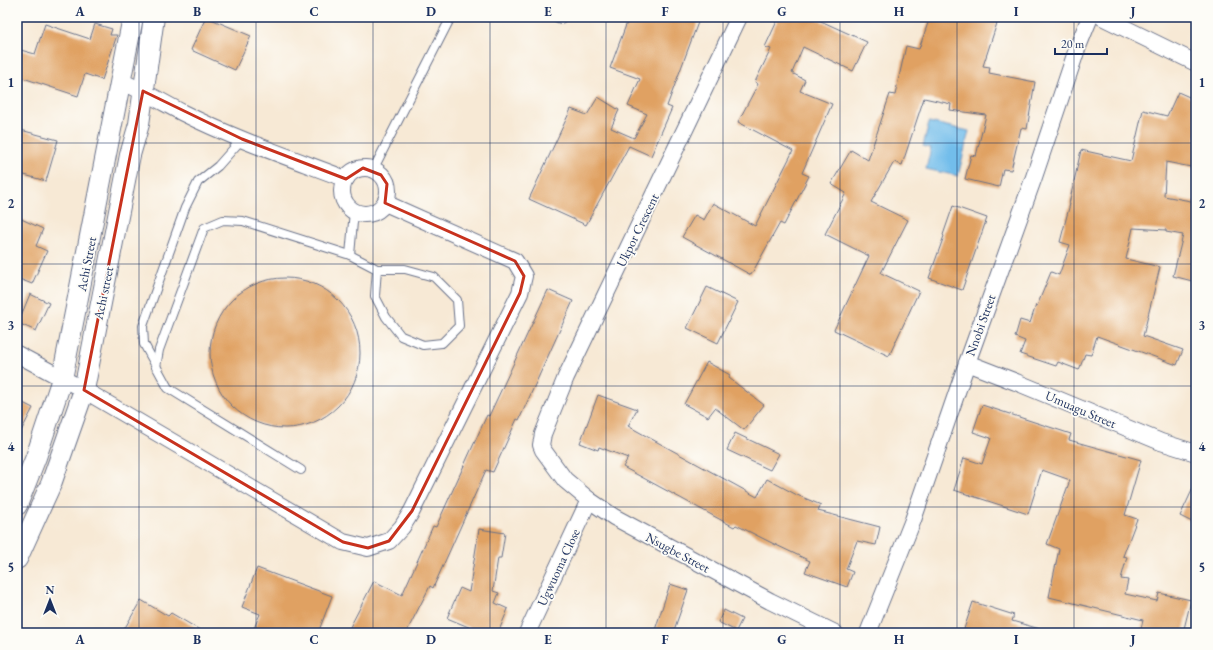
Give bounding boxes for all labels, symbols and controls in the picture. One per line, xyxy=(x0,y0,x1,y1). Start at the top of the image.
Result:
text: A xyxy=(74,3,85,20)
text: B xyxy=(193,3,201,20)
text: C xyxy=(309,3,319,20)
text: D xyxy=(426,3,436,20)
text: E xyxy=(544,3,552,20)
text: F xyxy=(661,3,669,20)
text: G xyxy=(777,3,787,20)
text: H xyxy=(894,3,905,20)
text: I xyxy=(1014,3,1019,20)
text: J xyxy=(1129,3,1136,20)
scale bar xyxy=(1055,30,1107,56)
text: 20 m xyxy=(1061,36,1085,52)
text: 1 xyxy=(8,74,15,91)
text: 1 xyxy=(1199,74,1206,91)
street label: Ukpor Crescent xyxy=(612,191,663,270)
text: 2 xyxy=(8,195,15,212)
text: 2 xyxy=(1199,195,1206,212)
street label: Achi Street xyxy=(73,235,100,294)
street label: Achi street xyxy=(89,265,117,322)
street label: Nnobi Street xyxy=(961,292,1000,358)
text: 3 xyxy=(8,317,15,334)
text: 3 xyxy=(1199,317,1206,334)
street label: Umuagu Street xyxy=(1043,387,1119,432)
text: 4 xyxy=(8,438,15,455)
text: 4 xyxy=(1199,438,1206,455)
street label: Ugwuoma Close xyxy=(533,526,584,609)
street label: Nsugbe Street xyxy=(643,529,713,576)
text: 5 xyxy=(8,559,14,576)
text: 5 xyxy=(1199,559,1205,576)
north arrow xyxy=(30,580,70,620)
text: N xyxy=(46,583,55,597)
text: A xyxy=(74,631,85,648)
text: B xyxy=(193,631,201,648)
text: C xyxy=(309,631,319,648)
text: D xyxy=(426,631,436,648)
text: E xyxy=(544,631,552,648)
text: F xyxy=(661,631,669,648)
text: G xyxy=(777,631,787,648)
text: H xyxy=(894,631,905,648)
text: I xyxy=(1014,631,1019,648)
text: J xyxy=(1129,631,1136,648)

